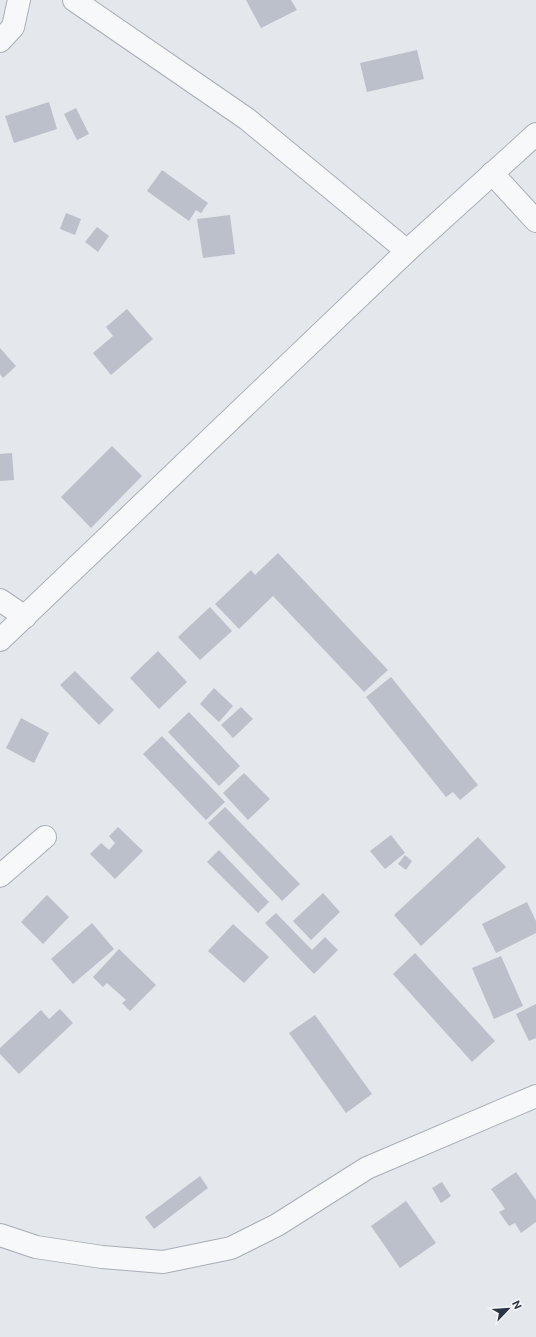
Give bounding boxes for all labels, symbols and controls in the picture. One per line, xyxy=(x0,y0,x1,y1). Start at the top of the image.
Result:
north arrow xyxy=(488,1289,528,1329)
text: N xyxy=(510,1299,524,1311)

